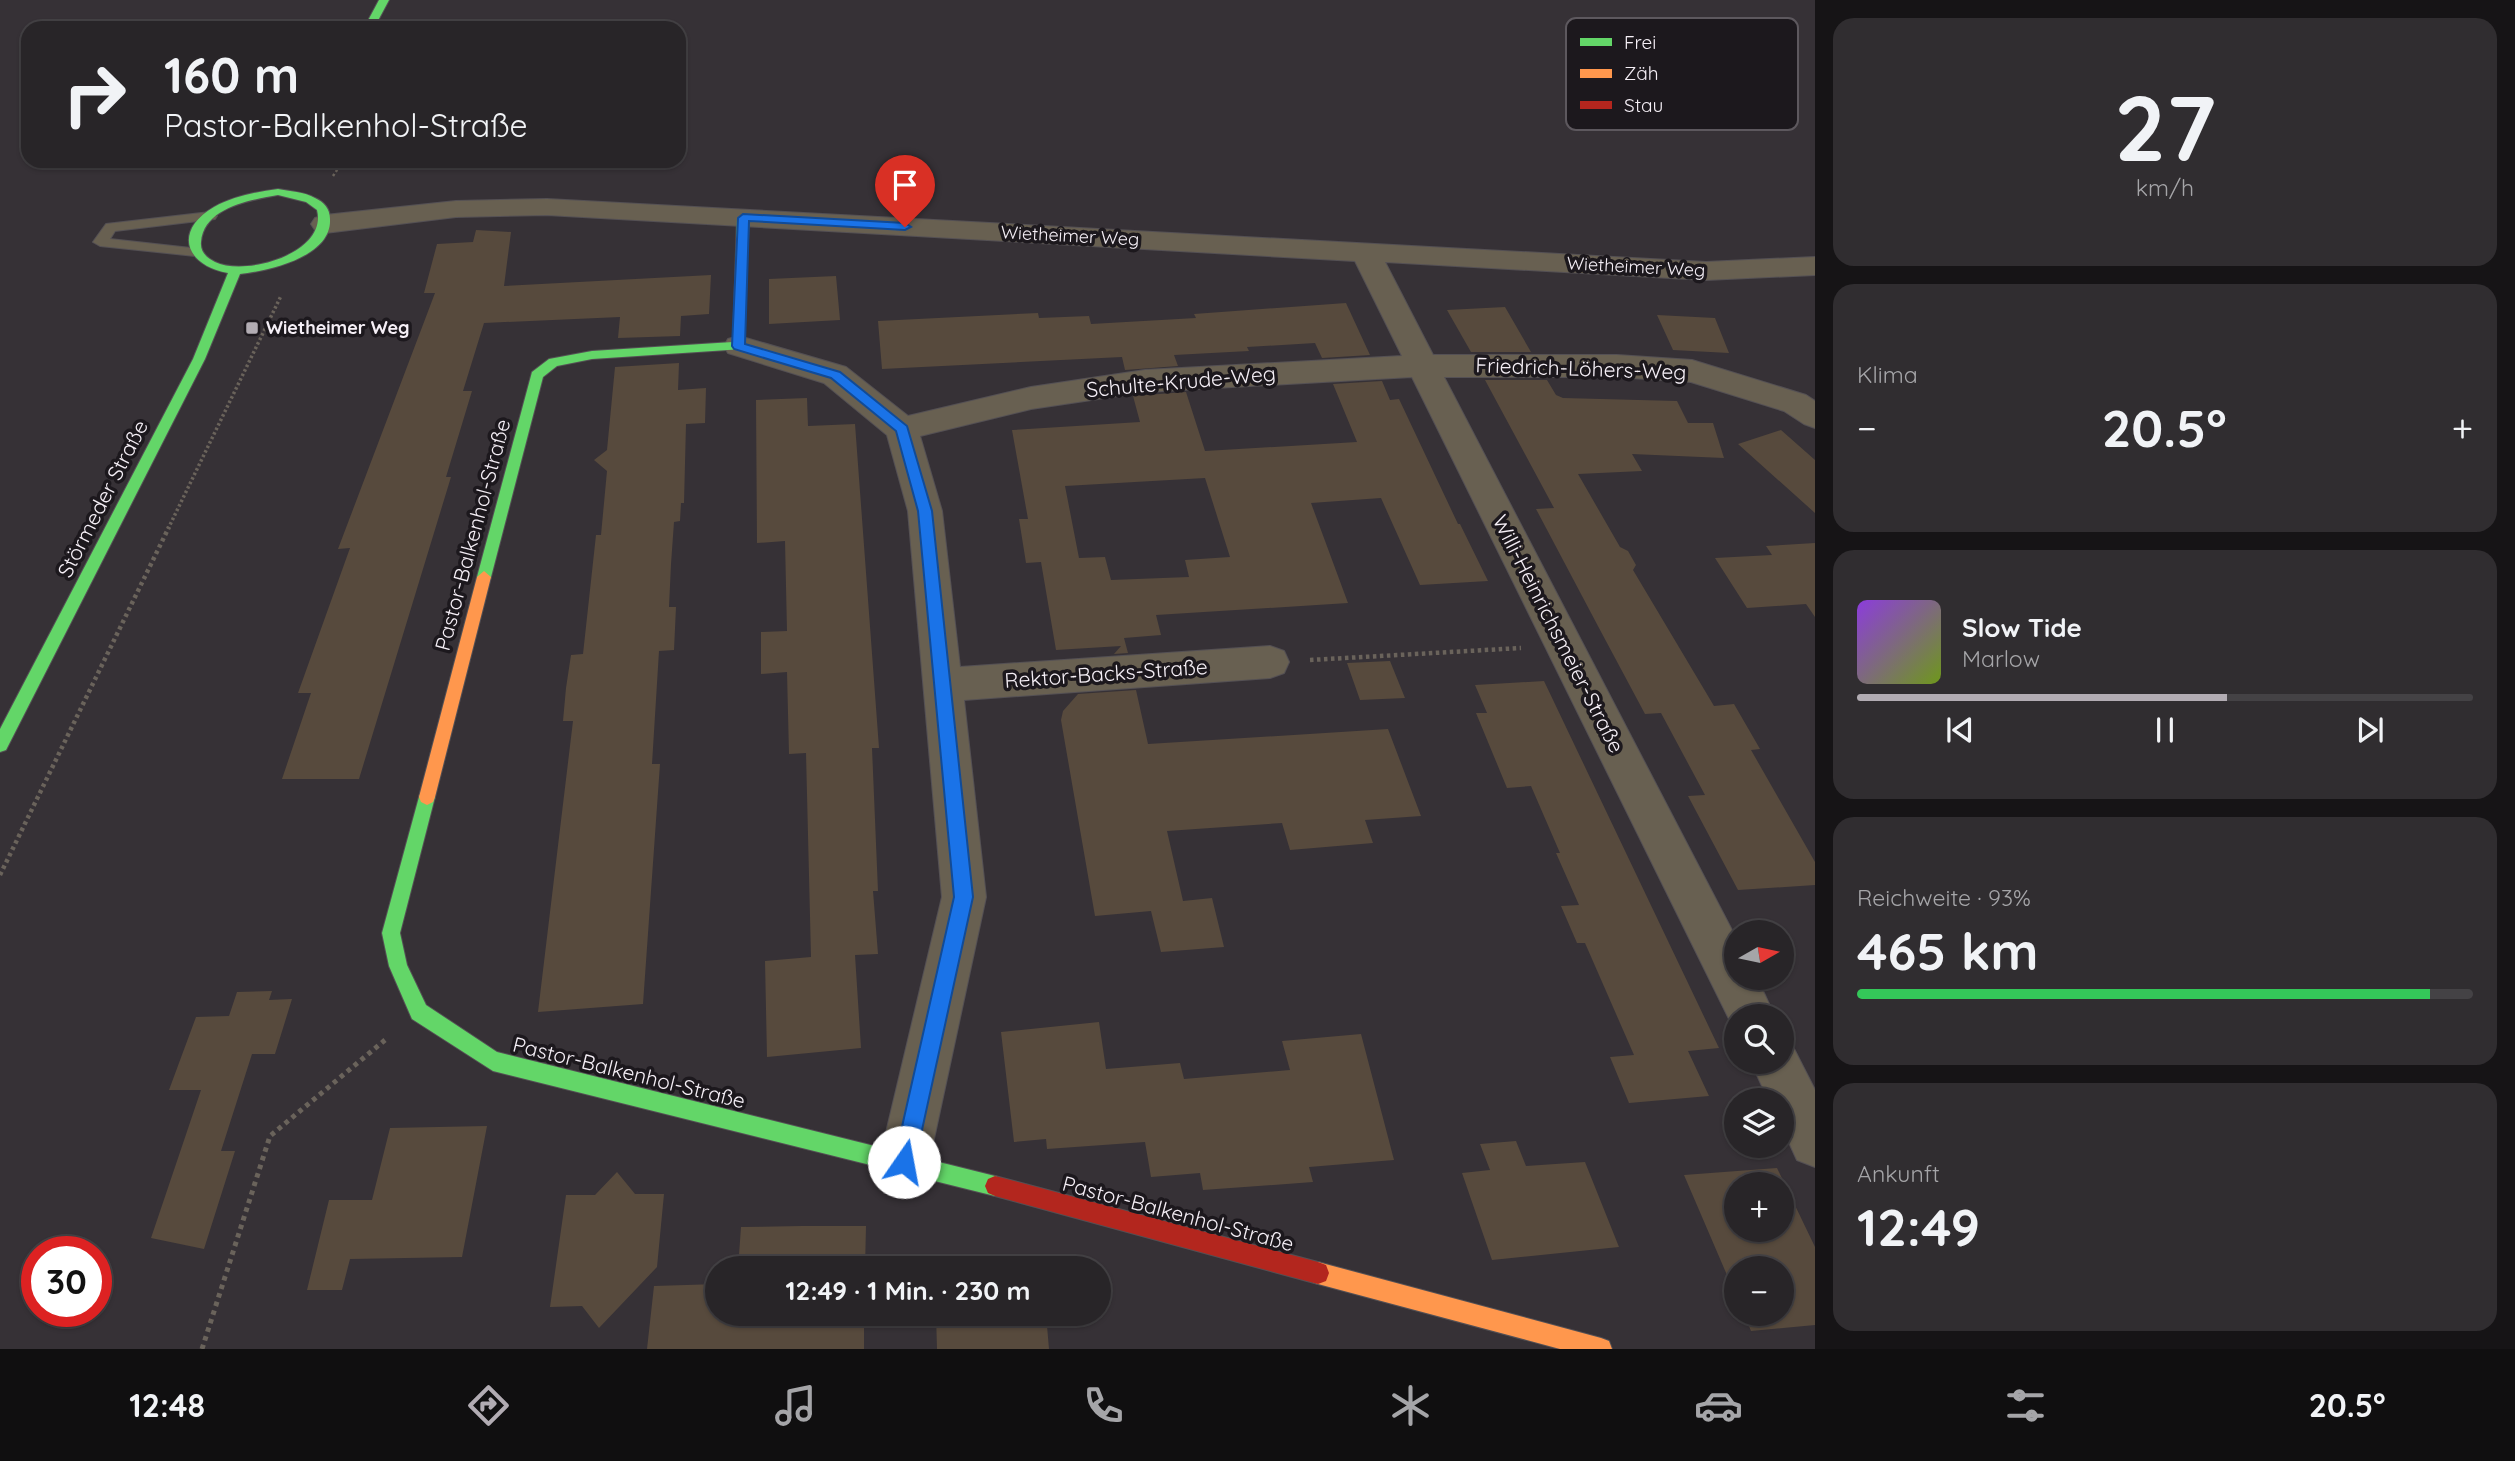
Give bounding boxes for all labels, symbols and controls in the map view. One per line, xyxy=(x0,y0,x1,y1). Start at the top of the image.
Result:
legend xyxy=(1566,18,1798,130)
text: Frei xyxy=(1624,30,1656,54)
text: 160 m xyxy=(164,44,299,105)
icon: right xyxy=(49,49,140,140)
text: Zäh xyxy=(1624,61,1659,85)
text: 27 xyxy=(2114,70,2216,184)
text: Stau xyxy=(1624,93,1663,117)
text: Pastor-Balkenhol-Straße xyxy=(164,105,528,145)
pin xyxy=(875,155,935,227)
icon: arrive xyxy=(886,166,924,204)
text: km/h xyxy=(2136,173,2194,202)
street label: Wietheimer Weg xyxy=(1000,220,1140,251)
street label: Wietheimer Weg xyxy=(1566,251,1706,282)
place label: Wietheimer Weg xyxy=(266,316,409,339)
marker: Wietheimer Weg xyxy=(244,320,260,336)
street label: Friedrich-Löhers-Weg xyxy=(1475,351,1687,385)
street label: Schulte-Krude-Weg xyxy=(1085,360,1277,402)
text: Klima xyxy=(1857,360,1918,389)
text: 20.5° xyxy=(2102,395,2227,460)
text: − xyxy=(1857,404,1877,452)
text: + xyxy=(2452,404,2473,452)
street label: Störmeder Straße xyxy=(51,415,153,582)
street label: Pastor-Balkenhol-Straße xyxy=(429,416,515,653)
street label: Willi-Heinrichsmeier-Straße xyxy=(1487,510,1630,757)
text: Slow Tide xyxy=(1962,611,2082,644)
text: Marlow xyxy=(1962,644,2040,673)
street label: Rektor-Backs-Straße xyxy=(1003,653,1208,693)
icon: previous xyxy=(1941,711,1979,749)
icon: pause xyxy=(2146,711,2184,749)
icon: next xyxy=(2351,711,2389,749)
text: Reichweite · 93% xyxy=(1857,883,2031,912)
text: 465 km xyxy=(1857,918,2038,983)
north arrow xyxy=(1724,920,1794,990)
map controls xyxy=(1724,920,1794,1326)
button: search xyxy=(1724,1004,1794,1074)
street label: Pastor-Balkenhol-Straße xyxy=(510,1031,748,1114)
button: layers xyxy=(1724,1088,1794,1158)
position arrow xyxy=(867,1125,941,1199)
text: Ankunft xyxy=(1857,1159,1940,1188)
street label: Pastor-Balkenhol-Straße xyxy=(1060,1170,1297,1256)
button: + xyxy=(1724,1172,1794,1242)
text: 12:49 xyxy=(1857,1194,1980,1259)
speed limit sign: 30 xyxy=(21,1236,112,1327)
button: − xyxy=(1724,1256,1794,1326)
text: 12:49 · 1 Min. · 230 m xyxy=(786,1274,1030,1307)
icon: directions xyxy=(464,1381,513,1430)
icon: music xyxy=(771,1381,820,1430)
icon: phone xyxy=(1079,1381,1128,1430)
icon: climate xyxy=(1386,1381,1435,1430)
icon: car xyxy=(1694,1381,1743,1430)
icon: filters xyxy=(2001,1381,2050,1430)
text: 12:48 xyxy=(129,1385,205,1425)
text: 20.5° xyxy=(2309,1385,2386,1425)

